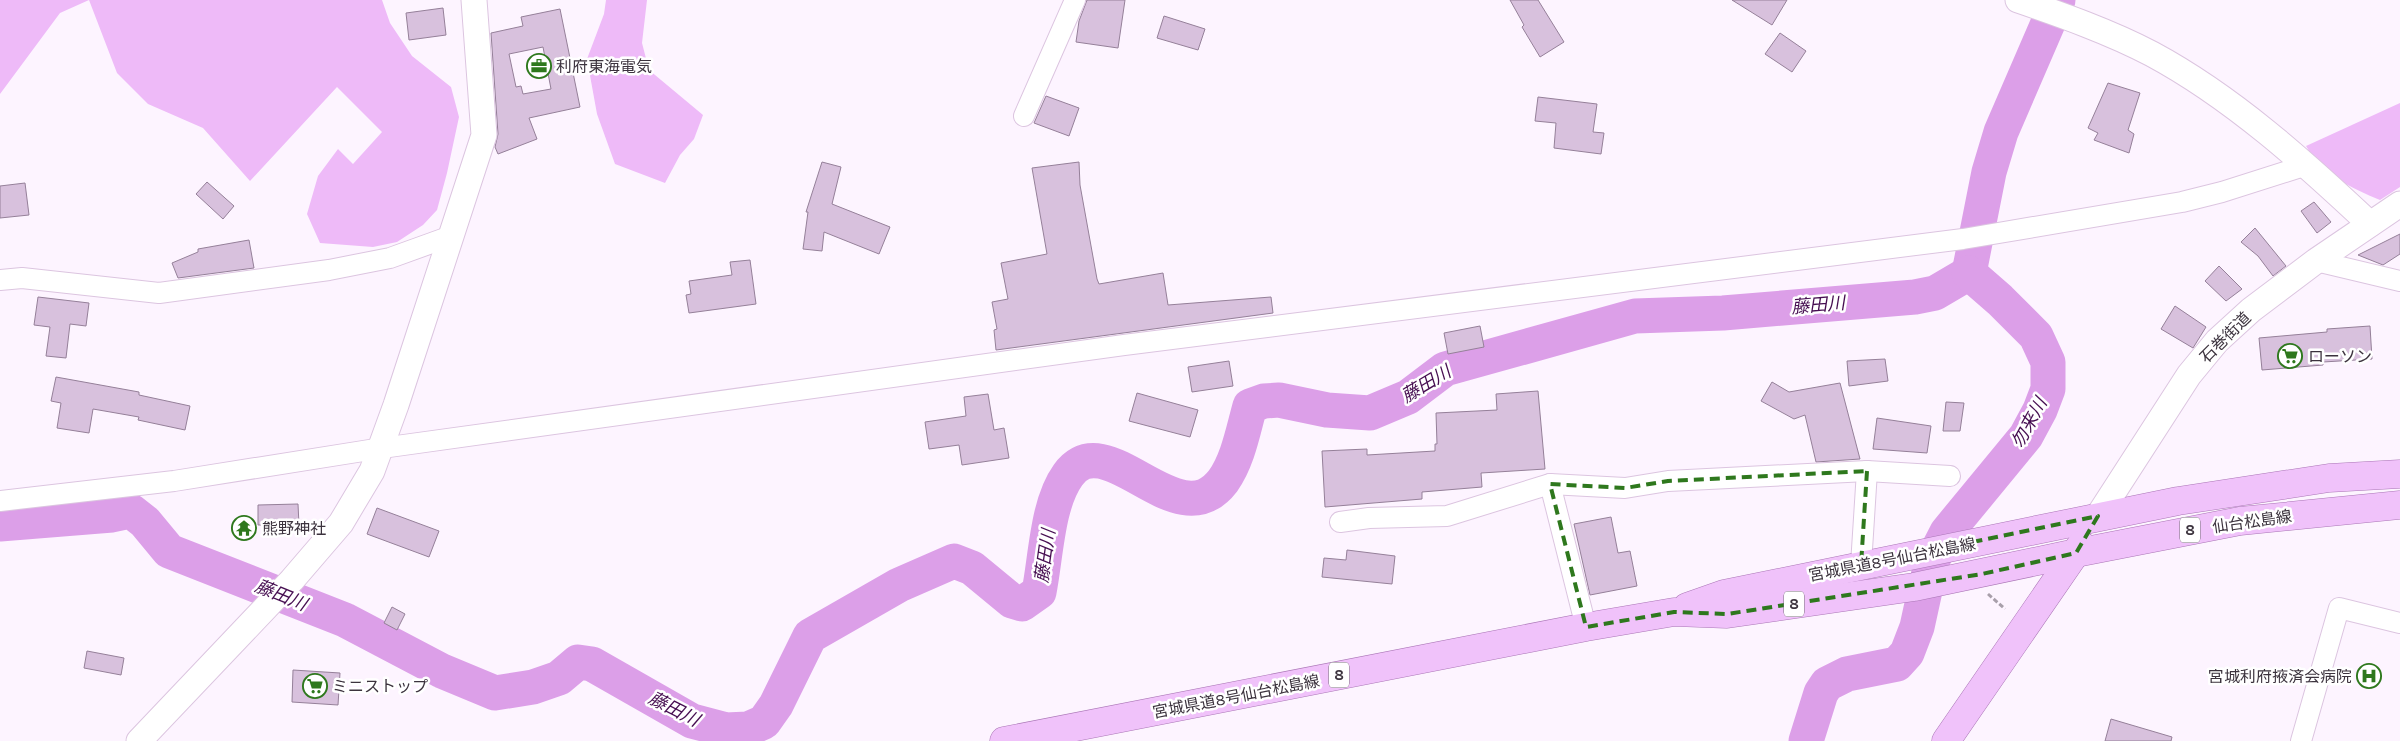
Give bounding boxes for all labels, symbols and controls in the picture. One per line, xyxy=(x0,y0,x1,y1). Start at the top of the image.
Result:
office icon: 利府東海電気 xyxy=(526,53,552,79)
place label: 利府東海電気 xyxy=(556,57,652,76)
water label: 藤田川 xyxy=(1790,292,1848,318)
street label: 石巻街道 xyxy=(2196,308,2255,367)
supermarket icon: ローソン xyxy=(2277,343,2303,369)
place label: ローソン xyxy=(2308,347,2372,366)
water label: 藤田川 xyxy=(1397,360,1457,407)
water label: 勿来川 xyxy=(2006,392,2053,452)
street label: 仙台松島線 xyxy=(2211,507,2293,536)
temple icon: 熊野神社 xyxy=(231,515,257,541)
road number: 8 xyxy=(2180,518,2200,542)
place label: 熊野神社 xyxy=(262,519,326,538)
water label: 藤田川 xyxy=(1030,526,1060,584)
street label: 宮城県道8号仙台松島線 xyxy=(1807,534,1977,585)
water label: 藤田川 xyxy=(252,575,312,616)
road number: 8 xyxy=(1784,592,1804,616)
road number: 8 xyxy=(1329,662,1349,688)
hospital icon: 宮城利府掖済会病院 xyxy=(2356,663,2382,689)
place label: 宮城利府掖済会病院 xyxy=(2208,667,2352,686)
street label: 宮城県道8号仙台松島線 xyxy=(1151,671,1321,722)
supermarket icon: ミニストップ xyxy=(302,673,328,699)
place label: ミニストップ xyxy=(332,677,428,696)
water label: 藤田川 xyxy=(645,687,705,732)

